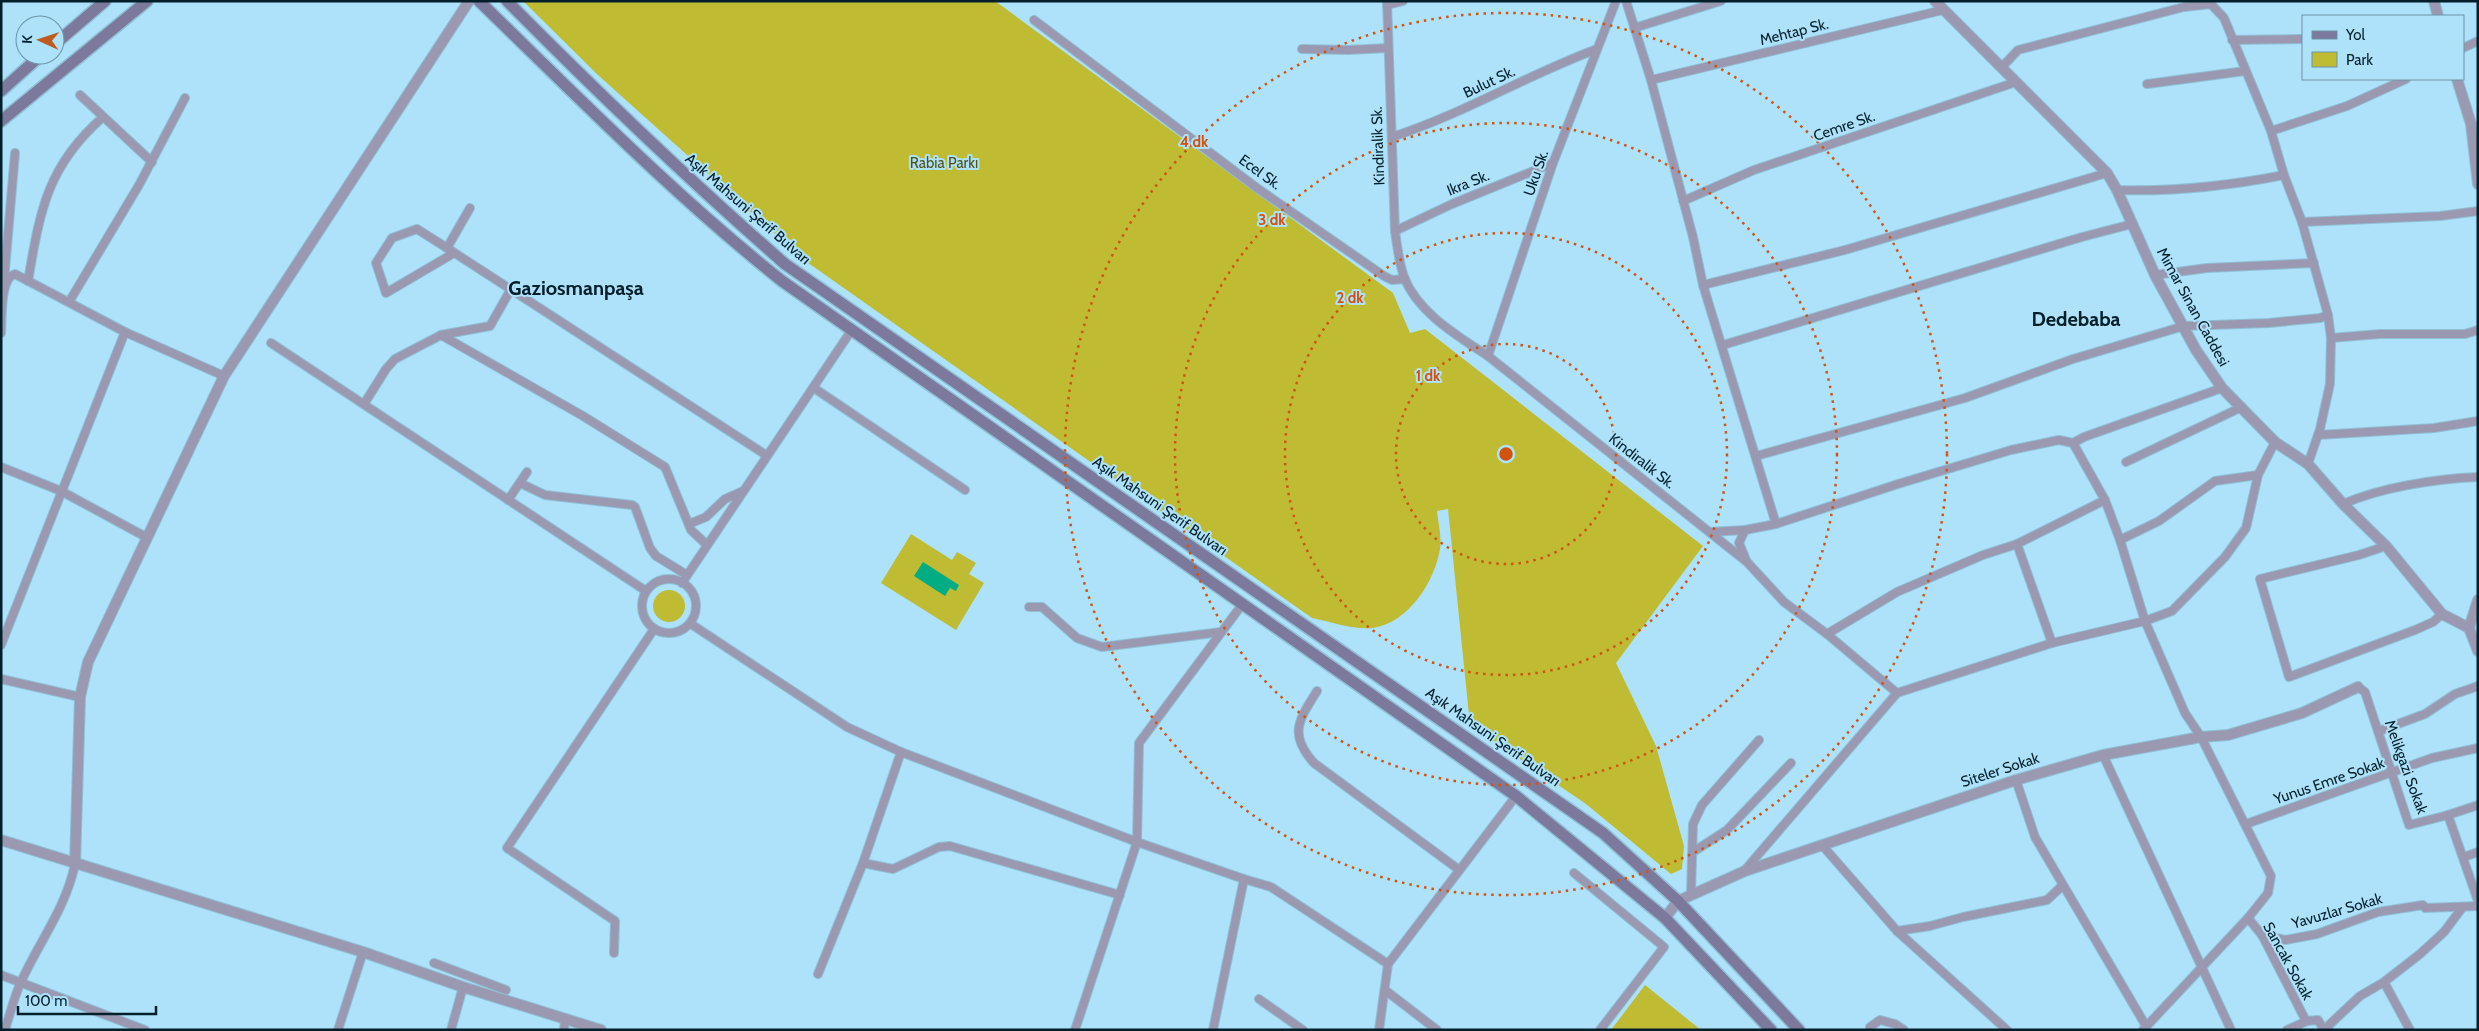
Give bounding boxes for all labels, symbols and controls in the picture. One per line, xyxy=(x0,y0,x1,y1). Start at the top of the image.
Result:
north arrow xyxy=(15,15,65,65)
street label: Mehtap Sk. xyxy=(1758,15,1830,49)
legend xyxy=(2302,15,2464,80)
text: Yol xyxy=(2345,26,2365,44)
text: K xyxy=(18,34,36,44)
text: Park xyxy=(2346,51,2373,69)
street label: Bulut Sk. xyxy=(1460,62,1518,102)
street label: Kindiralik Sk. xyxy=(1368,106,1388,186)
street label: Cemre Sk. xyxy=(1811,107,1877,145)
text: 4 dk xyxy=(1180,133,1209,151)
street label: Uku Sk. xyxy=(1520,148,1552,198)
street label: Aşık Mahsuni Şerif Bulvarı xyxy=(682,150,814,268)
street label: Ecel Sk. xyxy=(1235,151,1285,193)
park label: Rabia Parkı xyxy=(910,154,978,172)
street label: Ikra Sk. xyxy=(1444,166,1492,200)
text: 3 dk xyxy=(1258,211,1286,229)
street label: Mimar Sinan Caddesi xyxy=(2153,244,2233,370)
district label: Gaziosmanpaşa xyxy=(508,276,644,300)
text: 2 dk xyxy=(1336,289,1364,307)
district label: Dedebaba xyxy=(2031,307,2121,331)
text: 1 dk xyxy=(1416,367,1441,385)
street label: Kindiralik Sk. xyxy=(1605,430,1679,492)
centre of rings xyxy=(1497,445,1515,463)
street label: Aşık Mahsuni Şerif Bulvarı xyxy=(1089,453,1231,559)
street label: Aşık Mahsuni Şerif Bulvarı xyxy=(1422,684,1564,790)
street label: Melikgazi Sokak xyxy=(2381,718,2431,817)
street label: Siteler Sokak xyxy=(1959,749,2042,791)
street label: Yunus Emre Sokak xyxy=(2270,754,2387,809)
street label: Yavuzlar Sokak xyxy=(2289,889,2385,933)
street label: Sancak Sokak xyxy=(2259,919,2317,1003)
scale bar xyxy=(18,984,155,1016)
text: 100 m xyxy=(25,992,67,1010)

